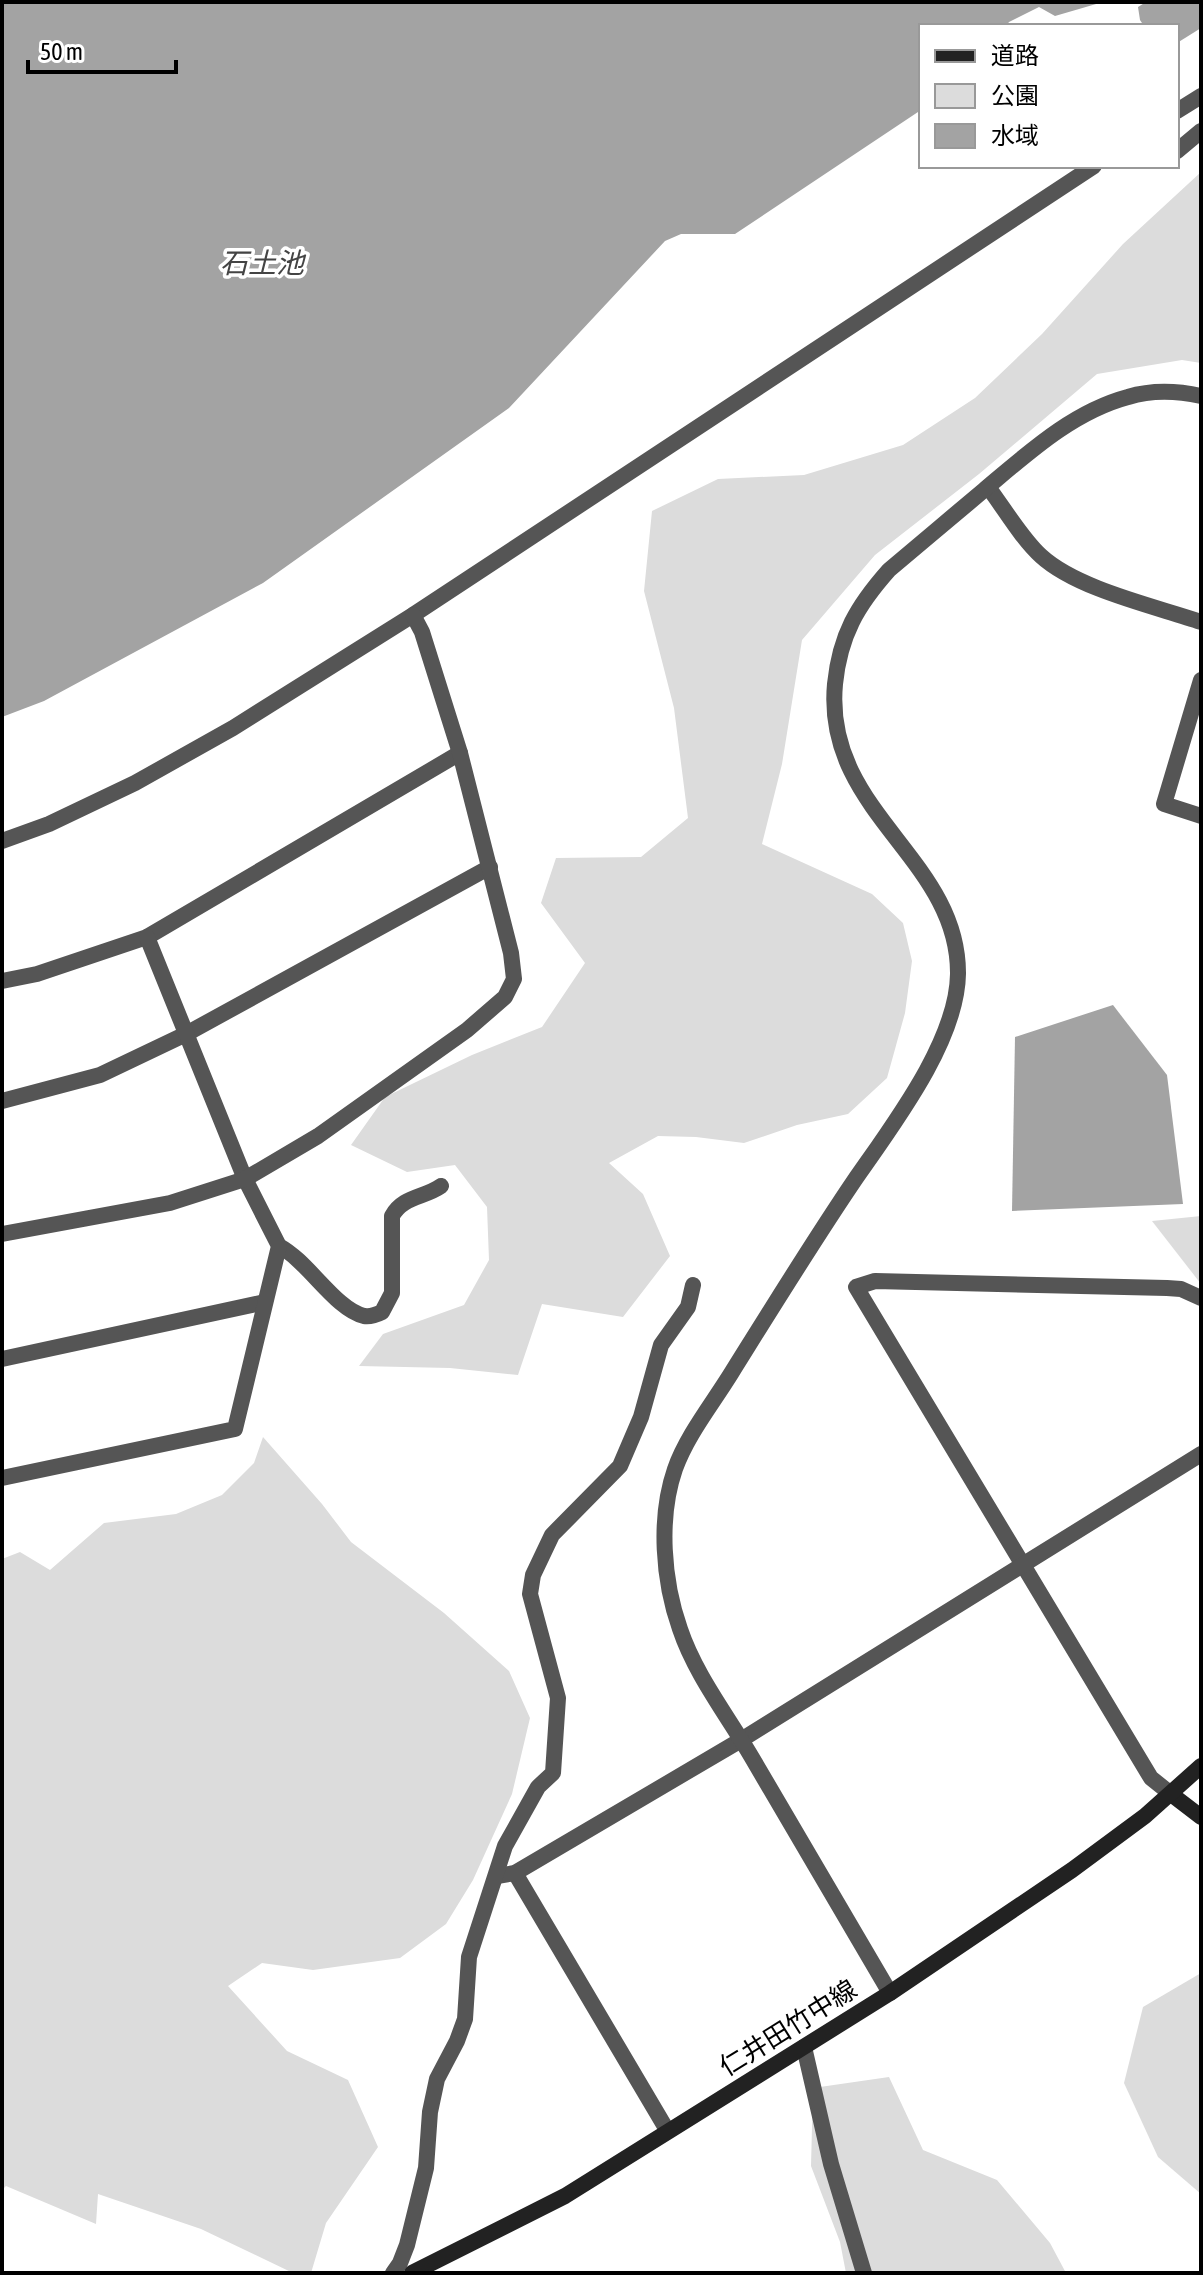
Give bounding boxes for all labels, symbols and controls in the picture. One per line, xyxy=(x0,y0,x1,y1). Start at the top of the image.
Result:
scale bar xyxy=(28,24,176,74)
legend xyxy=(919,24,1179,168)
text: 50 m xyxy=(40,38,83,65)
text: 道路 xyxy=(991,42,1039,69)
text: 公園 xyxy=(991,82,1039,109)
text: 水域 xyxy=(991,122,1039,149)
water label: 石土池 xyxy=(220,247,307,279)
street label: 仁井田竹中線 xyxy=(714,1974,862,2082)

